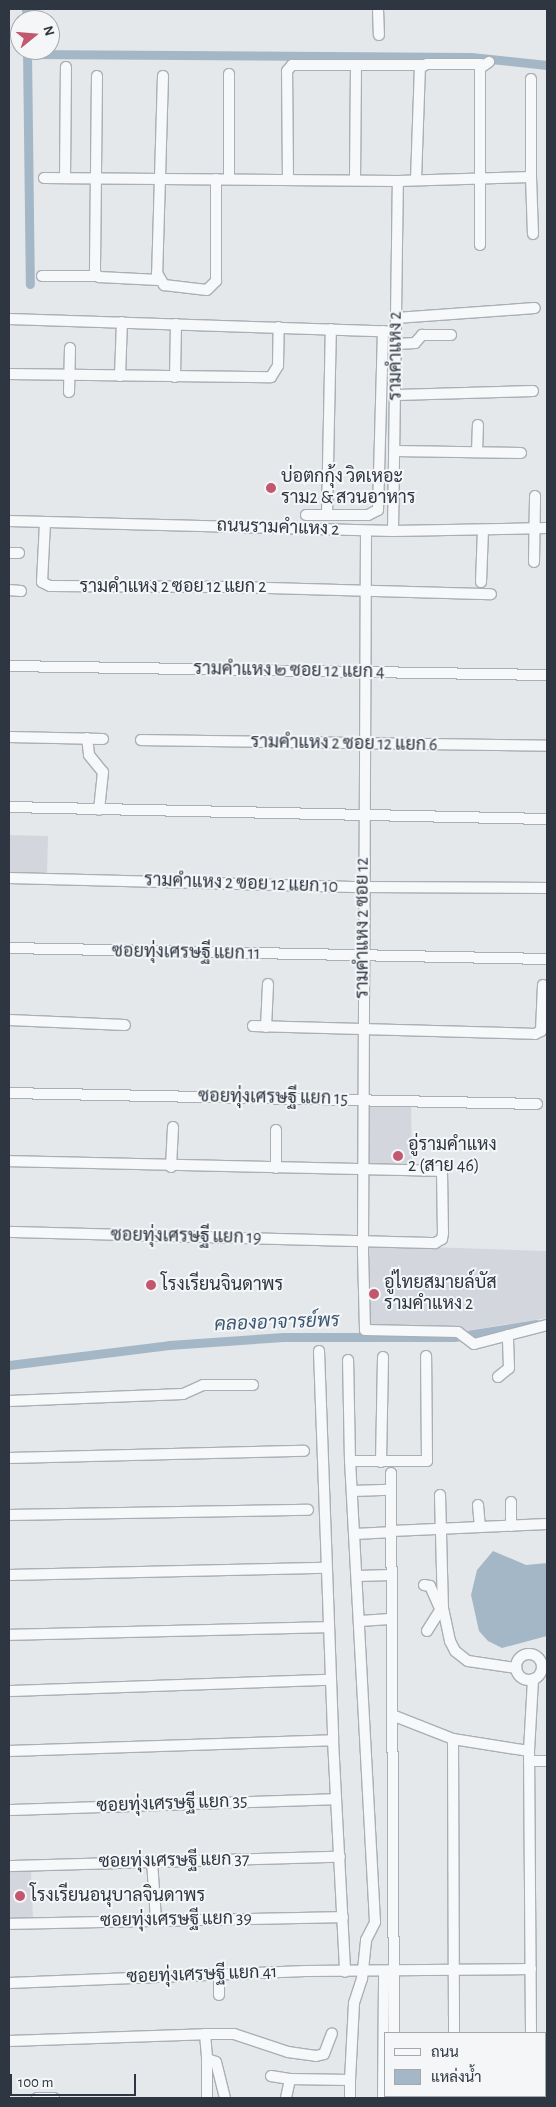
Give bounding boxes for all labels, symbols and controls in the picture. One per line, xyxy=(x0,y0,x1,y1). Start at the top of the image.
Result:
north arrow xyxy=(10,10,60,60)
text: N xyxy=(40,24,57,38)
street label: รามคำแหง 2 xyxy=(385,311,407,401)
place label: บ่อตกกุ้ง วิดเหอะ ราม2 & สวนอาหาร xyxy=(281,467,415,509)
marker: บ่อตกกุ้ง วิดเหอะ ราม2 & สวนอาหาร xyxy=(265,482,277,494)
street label: ถนนรามคำแหง 2 xyxy=(216,515,340,541)
street label: รามคำแหง 2 ซอย 12 แยก 2 xyxy=(80,576,266,598)
street label: รามคำแหง ๒ ซอย 12 แยก 4 xyxy=(193,659,385,683)
street label: รามคำแหง 2 ซอย 12 แยก 6 xyxy=(250,732,438,756)
street label: รามคำแหง 2 ซอย 12 xyxy=(352,857,374,999)
street label: รามคำแหง 2 ซอย 12 แยก 10 xyxy=(144,870,338,898)
street label: ซอยทุ่งเศรษฐี แยก 11 xyxy=(112,941,260,965)
street label: ซอยทุ่งเศรษฐี แยก 15 xyxy=(198,1086,348,1110)
place label: อู่รามคำแหง 2 (สาย 46) xyxy=(408,1135,497,1178)
marker: อู่รามคำแหง 2 (สาย 46) xyxy=(392,1150,404,1162)
street label: ซอยทุ่งเศรษฐี แยก 19 xyxy=(111,1225,261,1249)
place label: อู่ไทยสมายล์บัส รามคำแหง 2 xyxy=(384,1273,497,1316)
place label: โรงเรียนจินดาพร xyxy=(161,1274,283,1296)
marker: โรงเรียนจินดาพร xyxy=(145,1279,157,1291)
marker: อู่ไทยสมายล์บัส รามคำแหง 2 xyxy=(368,1288,380,1300)
water label: คลองอาจารย์พร xyxy=(214,1309,340,1337)
street label: ซอยทุ่งเศรษฐี แยก 35 xyxy=(96,1791,248,1817)
street label: ซอยทุ่งเศรษฐี แยก 37 xyxy=(98,1849,250,1873)
place label: โรงเรียนอนุบาลจินดาพร xyxy=(30,1885,205,1907)
marker: โรงเรียนอนุบาลจินดาพร xyxy=(14,1890,26,1902)
street label: ซอยทุ่งเศรษฐี แยก 39 xyxy=(100,1908,252,1932)
street label: ซอยทุ่งเศรษฐี แยก 41 xyxy=(126,1962,278,1988)
legend xyxy=(384,2032,546,2097)
text: ถนน xyxy=(431,2045,459,2060)
scale bar xyxy=(12,2064,139,2096)
text: แหล่งน้ำ xyxy=(431,2070,482,2085)
text: 100 m xyxy=(18,2075,53,2090)

